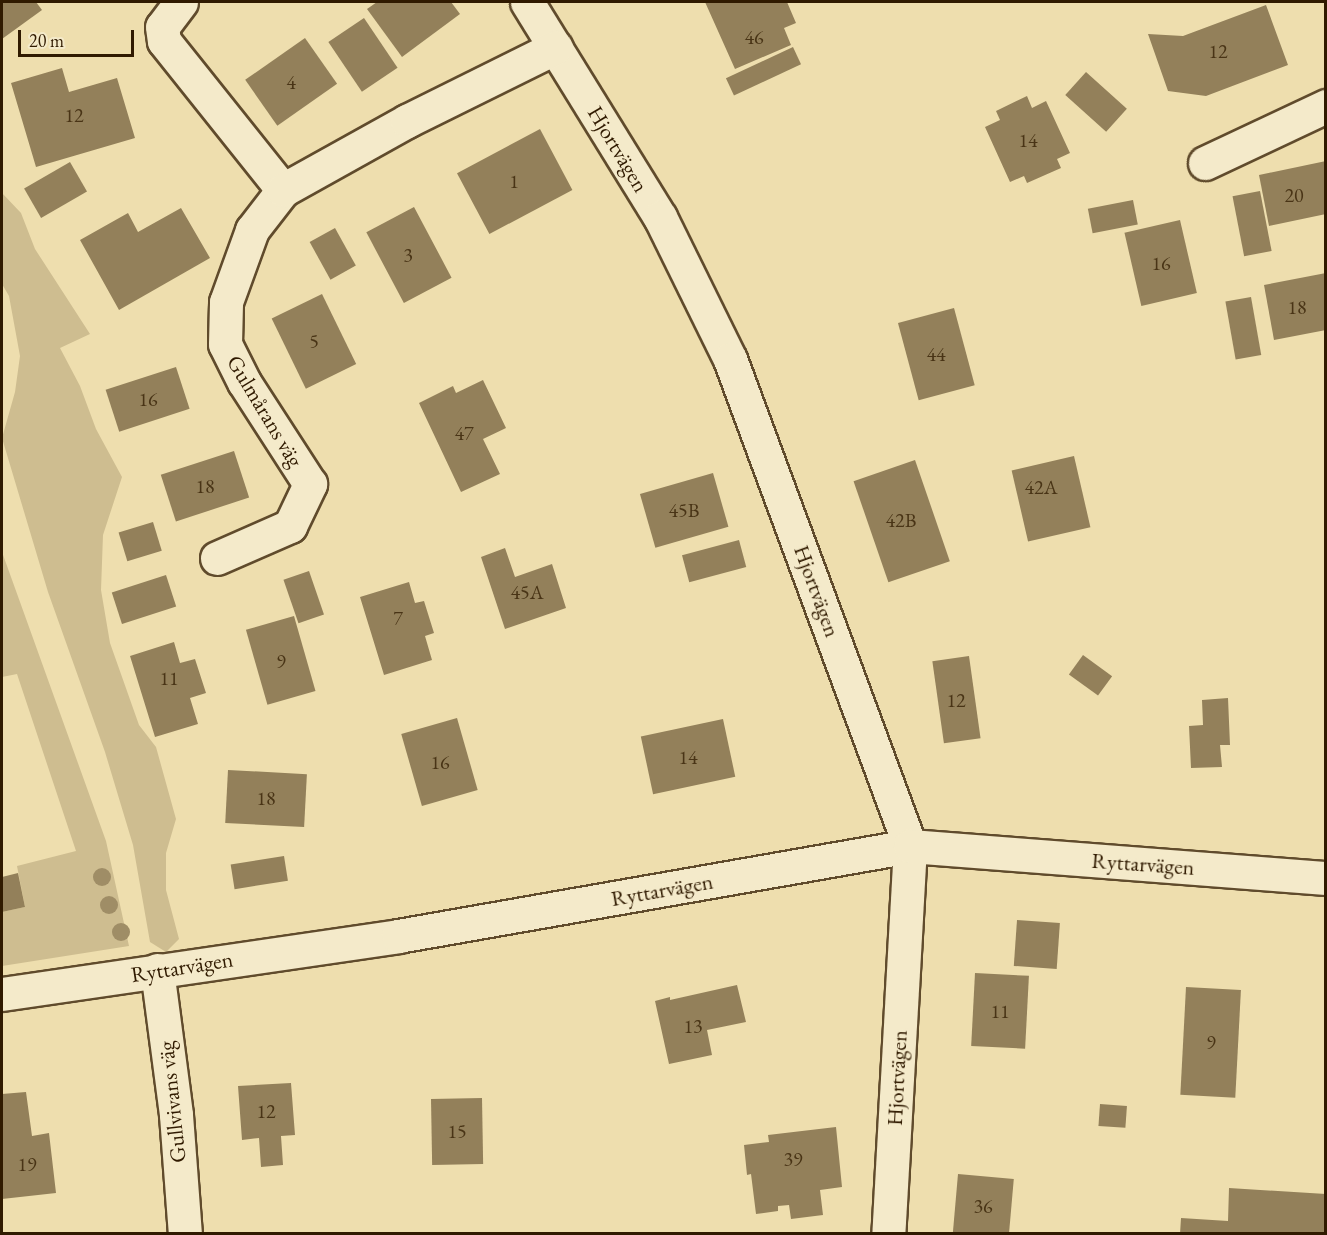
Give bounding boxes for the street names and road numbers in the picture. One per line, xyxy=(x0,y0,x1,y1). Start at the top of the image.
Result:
street label: Hjortvägen xyxy=(582,101,654,197)
street label: Gulmårans väg xyxy=(221,350,309,472)
street label: Hjortvägen xyxy=(788,541,846,641)
street label: Ryttarvägen xyxy=(1091,847,1195,881)
street label: Ryttarvägen xyxy=(609,868,715,912)
street label: Ryttarvägen xyxy=(129,946,235,988)
street label: Hjortvägen xyxy=(881,1029,913,1127)
street label: Gullvivans väg xyxy=(152,1040,192,1164)

